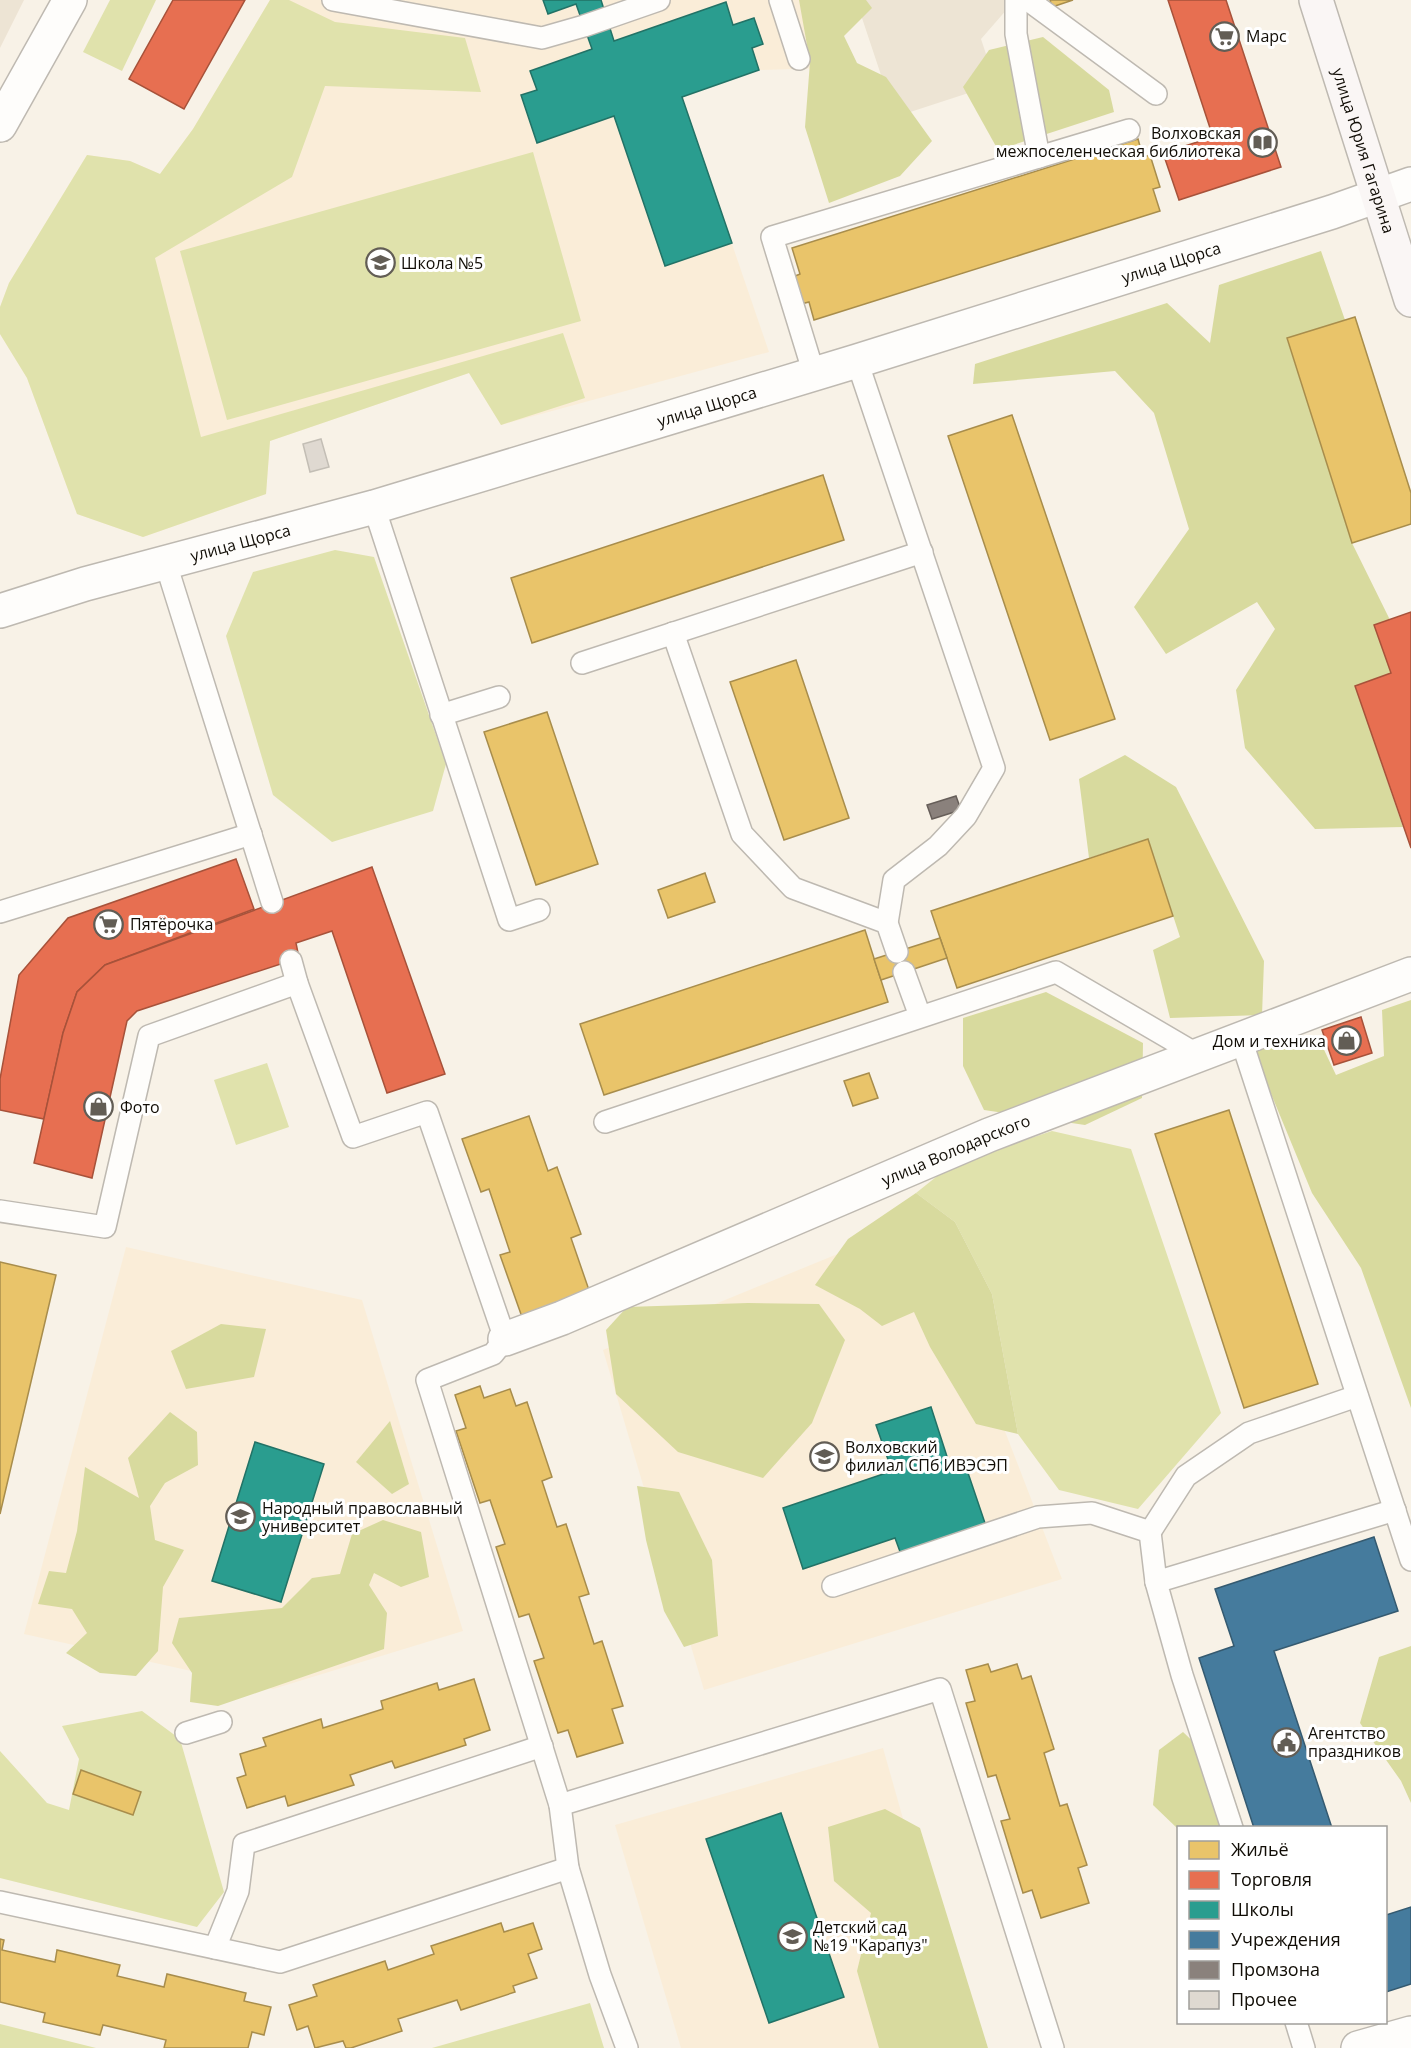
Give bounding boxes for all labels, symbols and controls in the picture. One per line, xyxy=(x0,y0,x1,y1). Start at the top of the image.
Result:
supermarket icon: Марс xyxy=(1209,20,1241,52)
place label: Марс xyxy=(1246,25,1287,47)
street label: улица Юрия Гагарина xyxy=(1327,65,1400,236)
place label: Волховская межпоселенческая библиотека xyxy=(996,122,1241,162)
library icon: Волховская межпоселенческая библиотека xyxy=(1246,126,1278,158)
street label: улица Щорса xyxy=(1119,237,1223,288)
school or university icon: Школа №5 xyxy=(364,247,396,279)
place label: Школа №5 xyxy=(401,252,483,274)
street label: улица Щорса xyxy=(654,381,759,432)
street label: улица Щорса xyxy=(188,519,293,566)
supermarket icon: Пятёрочка xyxy=(93,908,125,940)
place label: Пятёрочка xyxy=(130,913,213,935)
shop icon: Дом и техника xyxy=(1331,1025,1363,1057)
place label: Дом и техника xyxy=(1213,1030,1326,1052)
shop icon: Фото xyxy=(83,1091,115,1123)
place label: Фото xyxy=(120,1096,160,1118)
street label: улица Володарского xyxy=(878,1109,1033,1191)
place label: Волховский филиал СПб ИВЭСЭП xyxy=(845,1436,1008,1476)
school or university icon: Волховский филиал СПб ИВЭСЭП xyxy=(808,1440,840,1472)
place label: Народный православный университет xyxy=(262,1497,463,1537)
school or university icon: Народный православный университет xyxy=(225,1501,257,1533)
place label: Агентство праздников xyxy=(1308,1722,1401,1762)
public building icon: Агентство праздников xyxy=(1271,1726,1303,1758)
legend xyxy=(1177,1826,1387,2024)
text: Жильё xyxy=(1231,1837,1289,1861)
text: Торговля xyxy=(1231,1867,1312,1891)
text: Школы xyxy=(1231,1897,1294,1921)
place label: Детский сад №19 "Карапуз" xyxy=(813,1916,928,1956)
school or university icon: Детский сад №19 "Карапуз" xyxy=(776,1920,808,1952)
text: Учреждения xyxy=(1231,1927,1341,1951)
text: Промзона xyxy=(1231,1957,1320,1981)
text: Прочее xyxy=(1231,1987,1297,2011)

